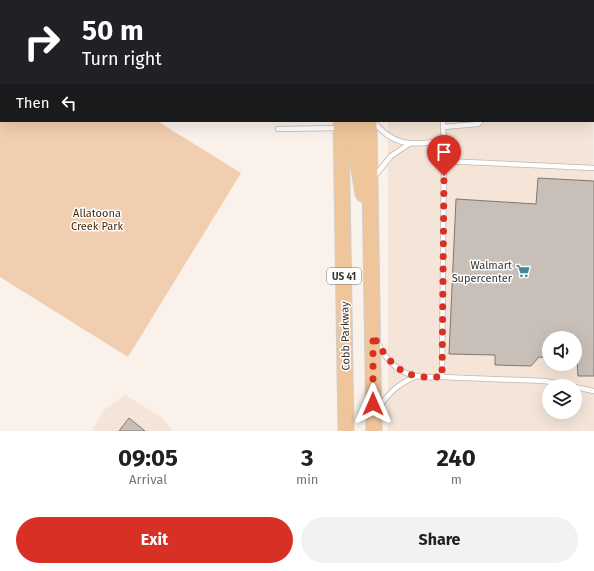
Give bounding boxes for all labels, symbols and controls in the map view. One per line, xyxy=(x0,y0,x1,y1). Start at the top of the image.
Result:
text: 50 m xyxy=(82,14,144,47)
icon: right xyxy=(16,16,68,68)
text: Turn right xyxy=(82,48,162,70)
icon: left xyxy=(58,92,80,114)
text: Then xyxy=(16,94,50,112)
pin xyxy=(427,135,461,176)
icon: arrive xyxy=(433,141,455,163)
park label: Allatoona Creek Park xyxy=(71,207,123,233)
place label: Walmart Supercenter xyxy=(452,259,513,285)
supermarket icon: Walmart Supercenter xyxy=(515,263,531,279)
road number: US 41 xyxy=(327,268,361,284)
street label: Cobb Parkway xyxy=(338,301,353,371)
map controls xyxy=(542,331,582,419)
button: sound xyxy=(542,331,582,371)
button: layers xyxy=(542,379,582,419)
position arrow xyxy=(352,383,394,425)
text: 09:05 xyxy=(118,444,178,472)
text: 3 xyxy=(301,444,314,472)
text: 240 xyxy=(437,444,476,472)
text: Arrival xyxy=(129,472,167,487)
text: min xyxy=(296,472,319,487)
text: m xyxy=(451,472,462,487)
button: Exit xyxy=(16,517,293,563)
button: Share xyxy=(301,517,578,563)

